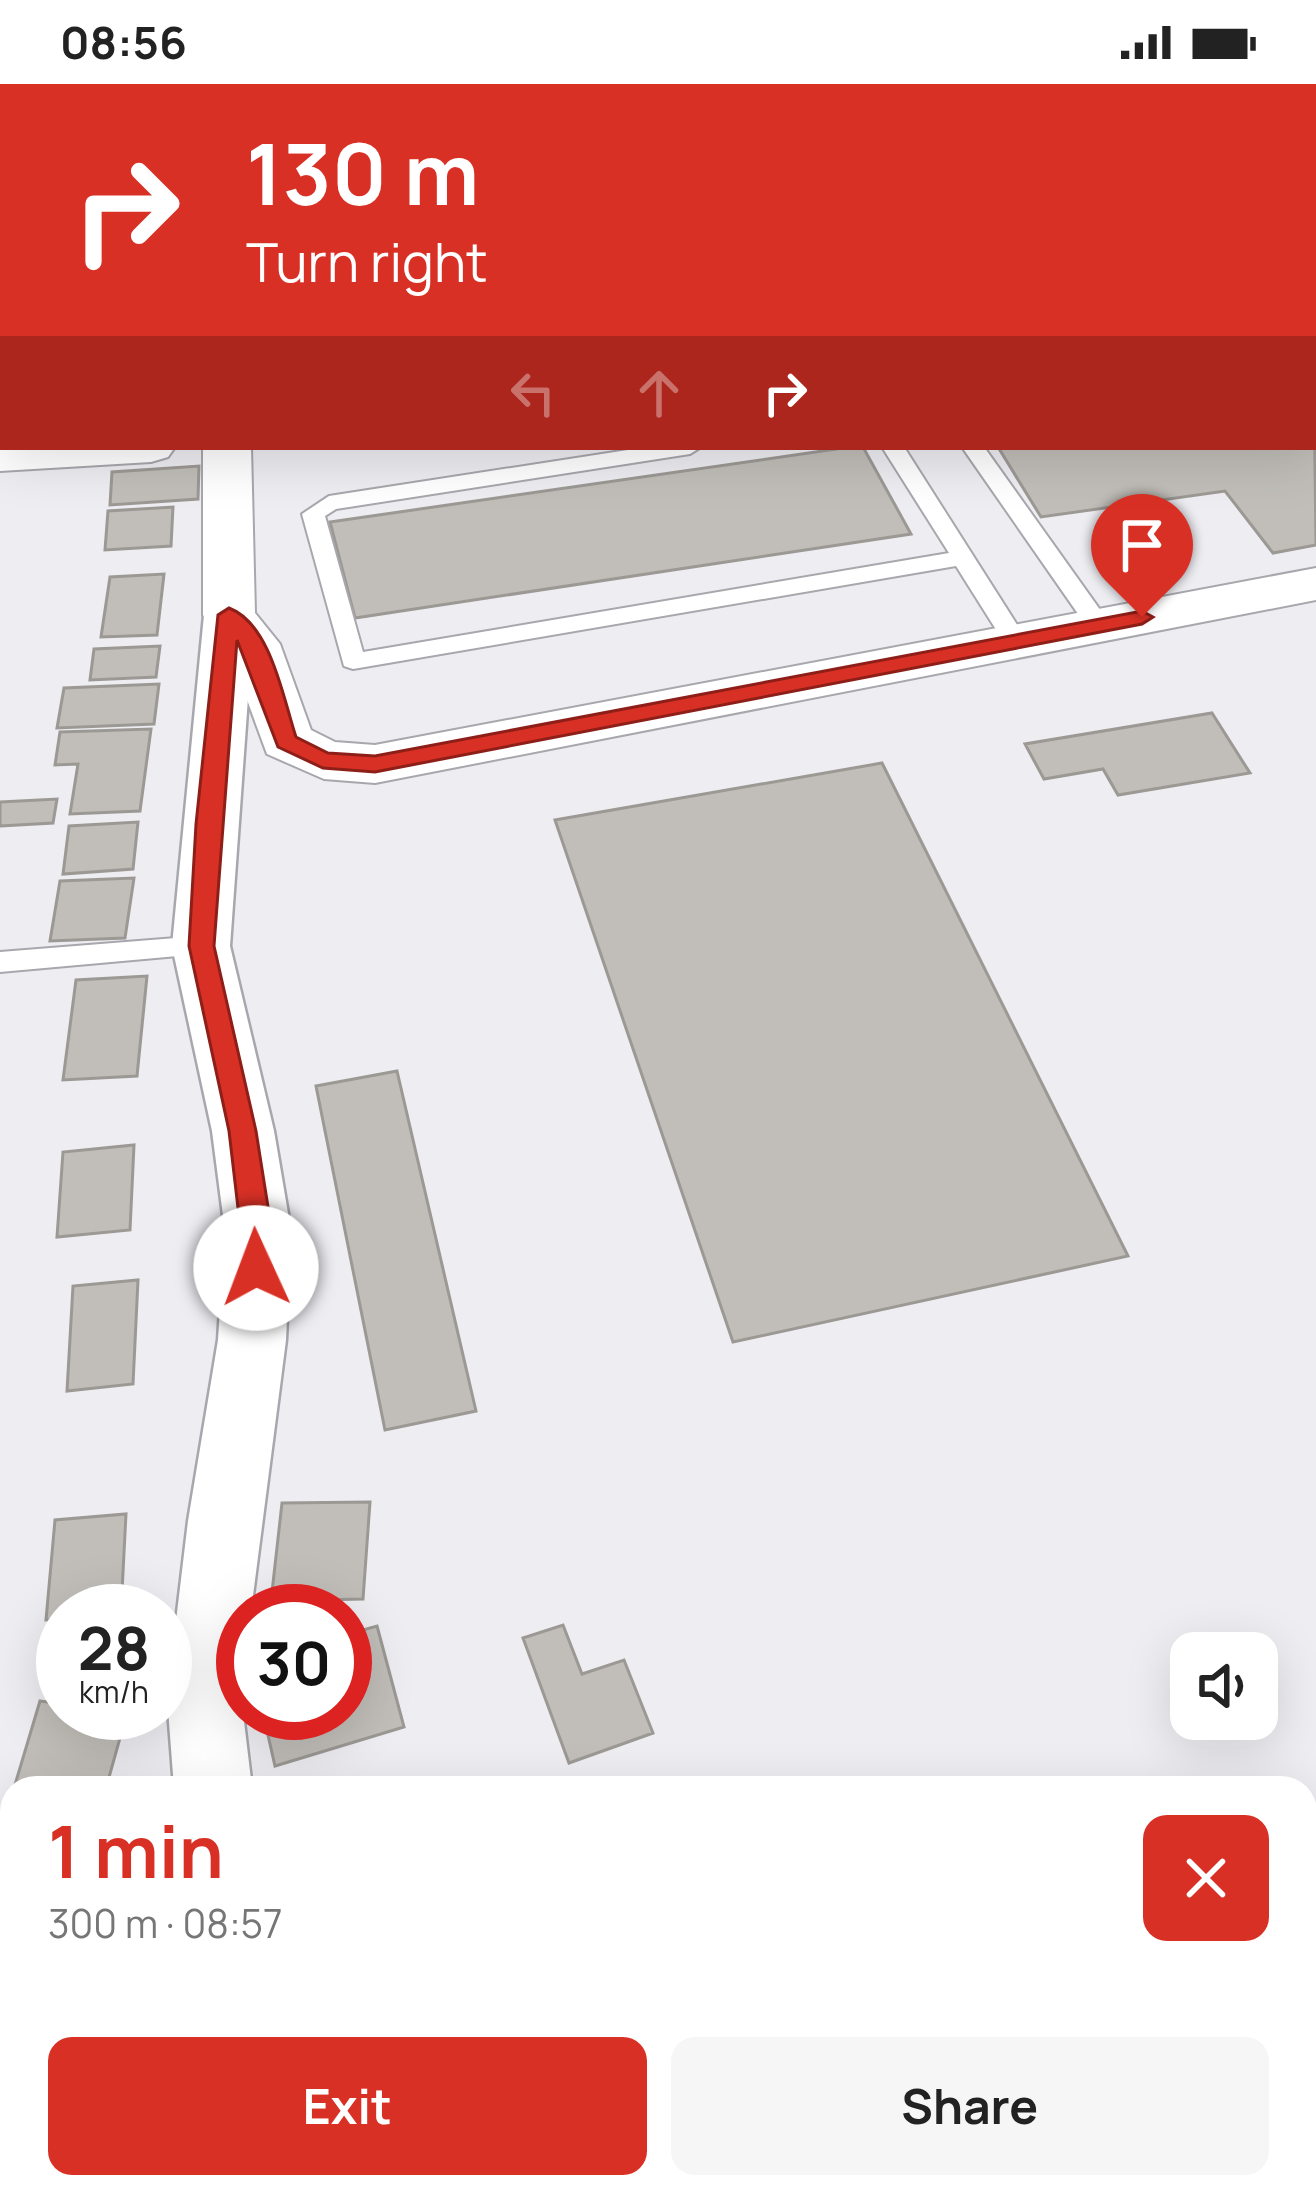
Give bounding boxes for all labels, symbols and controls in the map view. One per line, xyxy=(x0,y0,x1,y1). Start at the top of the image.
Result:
text: 08:56 xyxy=(60,11,187,73)
text: 130 m xyxy=(246,115,479,230)
icon: right xyxy=(48,132,204,288)
text: Turn right xyxy=(246,224,488,298)
icon: left xyxy=(500,360,566,426)
icon: ahead xyxy=(626,360,692,426)
icon: right xyxy=(752,360,818,426)
pin xyxy=(1091,494,1193,617)
icon: arrive xyxy=(1109,512,1175,578)
position arrow xyxy=(193,1205,319,1331)
speed limit sign: 30 xyxy=(216,1584,372,1740)
text: 28 xyxy=(78,1606,150,1688)
map controls xyxy=(1170,1632,1278,1740)
button: sound xyxy=(1170,1632,1278,1740)
text: km/h xyxy=(79,1671,149,1712)
text: 1 min xyxy=(48,1801,224,1900)
button: close xyxy=(1143,1815,1269,1941)
text: 300 m · 08:57 xyxy=(48,1896,283,1950)
button: Exit xyxy=(48,2037,647,2175)
button: Share xyxy=(671,2037,1269,2175)

